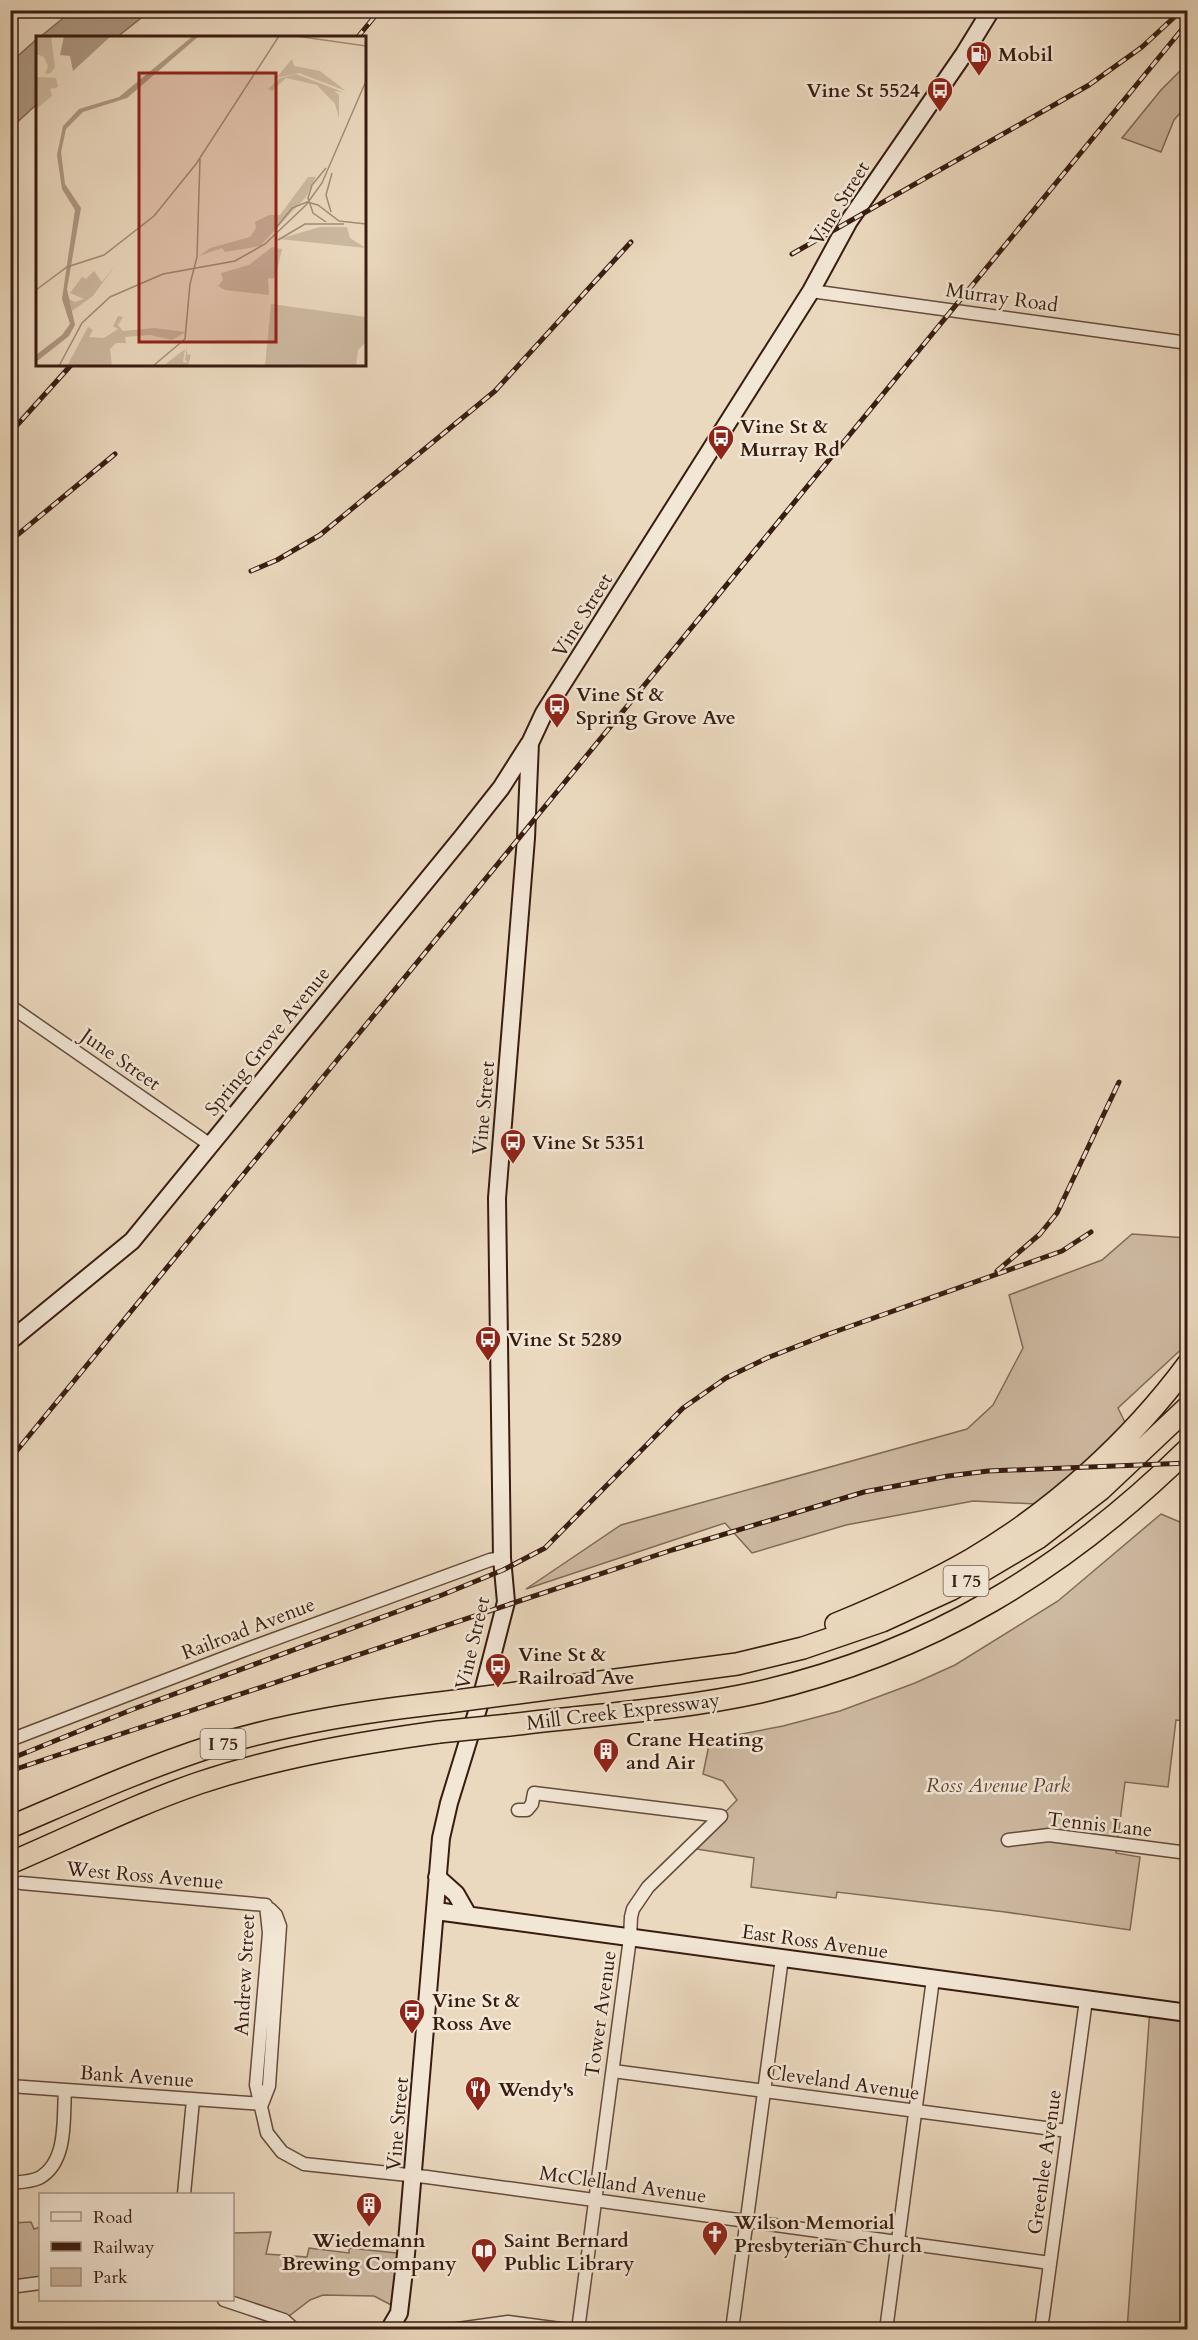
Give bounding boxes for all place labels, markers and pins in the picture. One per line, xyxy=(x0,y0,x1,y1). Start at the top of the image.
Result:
fuel station icon: Mobil xyxy=(964,39,994,77)
place label: Mobil xyxy=(998,41,1053,68)
bus stop icon: Vine St 5524 xyxy=(925,75,955,113)
place label: Vine St 5524 xyxy=(806,77,920,104)
place label: Vine St & Murray Rd xyxy=(740,413,841,463)
bus stop icon: Vine St & Murray Rd xyxy=(706,423,736,461)
place label: Vine St & Spring Grove Ave xyxy=(576,681,736,731)
bus stop icon: Vine St & Spring Grove Ave xyxy=(542,691,572,729)
bus stop icon: Vine St 5351 xyxy=(498,1127,528,1165)
place label: Vine St 5351 xyxy=(532,1129,646,1156)
bus stop icon: Vine St 5289 xyxy=(473,1324,503,1362)
place label: Vine St 5289 xyxy=(508,1326,622,1353)
place label: Vine St & Railroad Ave xyxy=(518,1641,634,1691)
bus stop icon: Vine St & Railroad Ave xyxy=(483,1651,513,1689)
place label: Crane Heating and Air xyxy=(626,1726,763,1776)
building icon: Crane Heating and Air xyxy=(591,1736,621,1774)
place label: Vine St & Ross Ave xyxy=(432,1987,521,2037)
bus stop icon: Vine St & Ross Ave xyxy=(397,1997,427,2035)
restaurant icon: Wendy's xyxy=(463,2074,493,2112)
place label: Wendy's xyxy=(497,2076,574,2103)
building icon: Wiedemann Brewing Company xyxy=(354,2190,384,2228)
place label: Wilson Memorial Presbyterian Church xyxy=(733,2209,922,2259)
church icon: Wilson Memorial Presbyterian Church xyxy=(700,2219,730,2257)
place label: Wiedemann Brewing Company xyxy=(281,2227,457,2277)
place label: Saint Bernard Public Library xyxy=(504,2227,635,2277)
library icon: Saint Bernard Public Library xyxy=(469,2236,499,2274)

